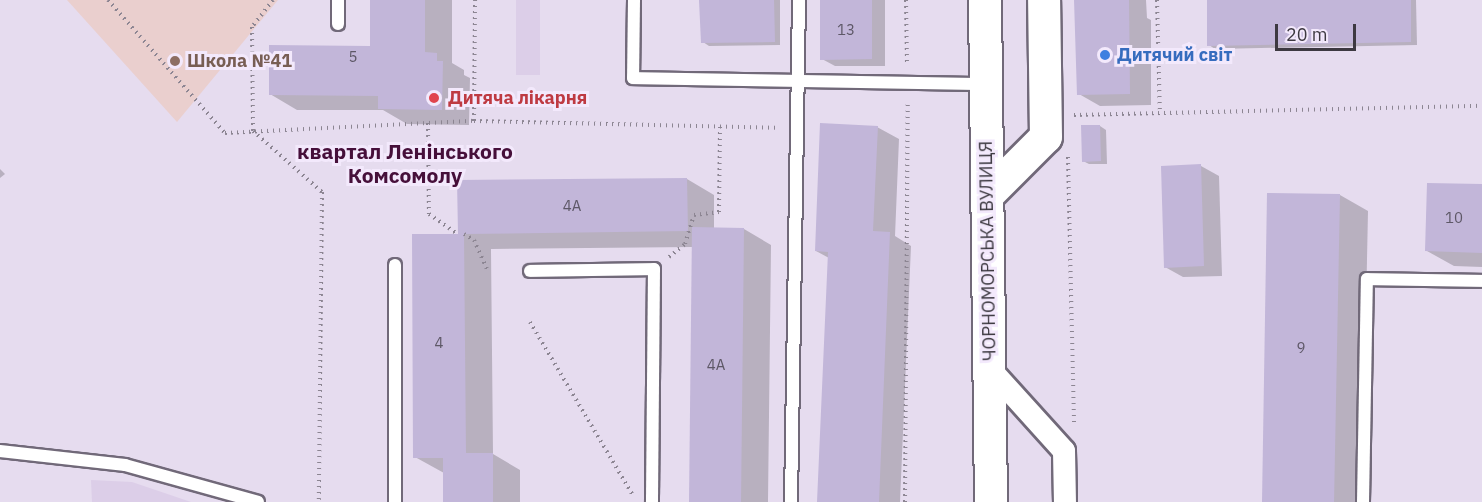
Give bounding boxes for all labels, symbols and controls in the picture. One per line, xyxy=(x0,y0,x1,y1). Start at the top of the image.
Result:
scale bar xyxy=(1278,12,1359,50)
house number: 13 xyxy=(837,21,855,39)
text: 20 m xyxy=(1286,23,1328,46)
place label: Дитячий світ xyxy=(1117,44,1232,66)
house number: 5 xyxy=(349,48,357,66)
marker: Дитячий світ xyxy=(1098,48,1112,62)
place label: Школа №41 xyxy=(187,50,292,72)
marker: Школа №41 xyxy=(168,54,182,68)
place label: Дитяча лікарня xyxy=(448,87,587,109)
marker: Дитяча лікарня xyxy=(425,89,443,107)
district label: квартал Ленінського Комсомолу xyxy=(297,138,513,188)
street label: ЧОРНОМОРСЬКА ВУЛИЦЯ xyxy=(975,141,1001,361)
house number: 4А xyxy=(563,197,581,215)
house number: 10 xyxy=(1445,209,1463,227)
house number: 4 xyxy=(435,334,443,352)
house number: 9 xyxy=(1297,339,1305,357)
house number: 4А xyxy=(707,356,725,374)

